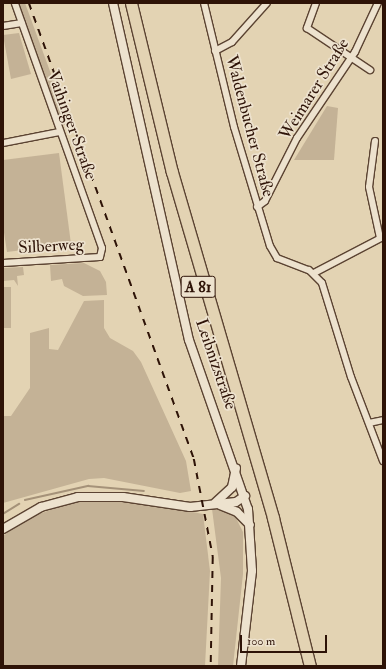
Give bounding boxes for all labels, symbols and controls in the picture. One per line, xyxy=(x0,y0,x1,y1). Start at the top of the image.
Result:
street label: Weimarer Straße xyxy=(275,35,353,143)
street label: Waldenbucher Straße xyxy=(221,53,279,199)
street label: Vaihinger Straße xyxy=(43,68,101,182)
street label: Silberweg xyxy=(18,234,84,258)
road number: A 81 xyxy=(180,273,216,301)
street label: Leibnizstraße xyxy=(191,316,241,412)
scale bar xyxy=(242,627,329,653)
text: 100 m xyxy=(247,634,275,649)

